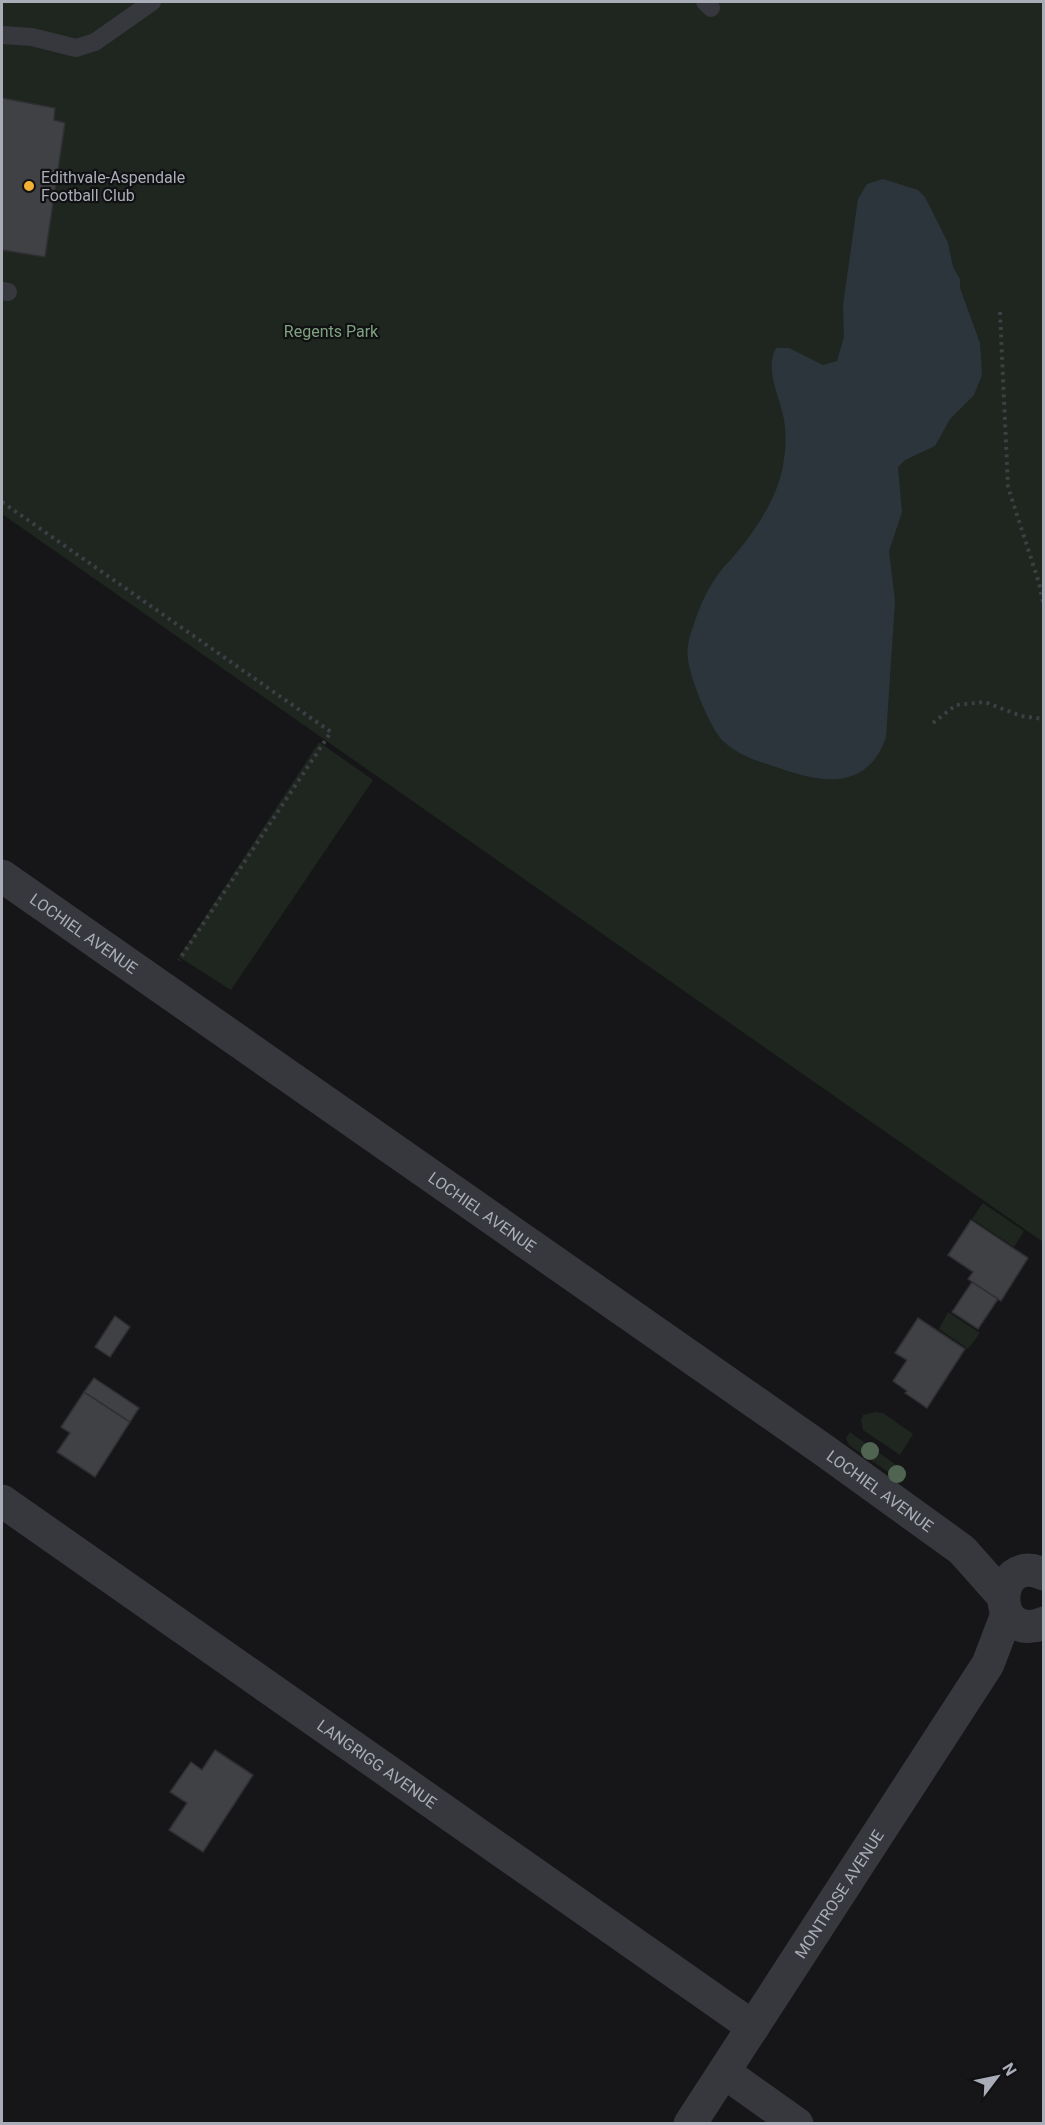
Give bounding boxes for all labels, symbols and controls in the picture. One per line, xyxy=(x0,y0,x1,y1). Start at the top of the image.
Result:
place label: Edithvale-Aspendale Football Club xyxy=(41,168,185,205)
marker: Edithvale-Aspendale Football Club xyxy=(22,179,36,193)
park label: Regents Park xyxy=(284,322,379,341)
street label: LOCHIEL AVENUE xyxy=(26,889,141,977)
street label: LOCHIEL AVENUE xyxy=(425,1167,540,1256)
street label: LOCHIEL AVENUE xyxy=(823,1446,937,1536)
street label: LANGRIGG AVENUE xyxy=(314,1715,441,1812)
street label: MONTROSE AVENUE xyxy=(790,1826,887,1962)
north arrow xyxy=(967,2047,1027,2107)
text: N xyxy=(998,2059,1020,2079)

